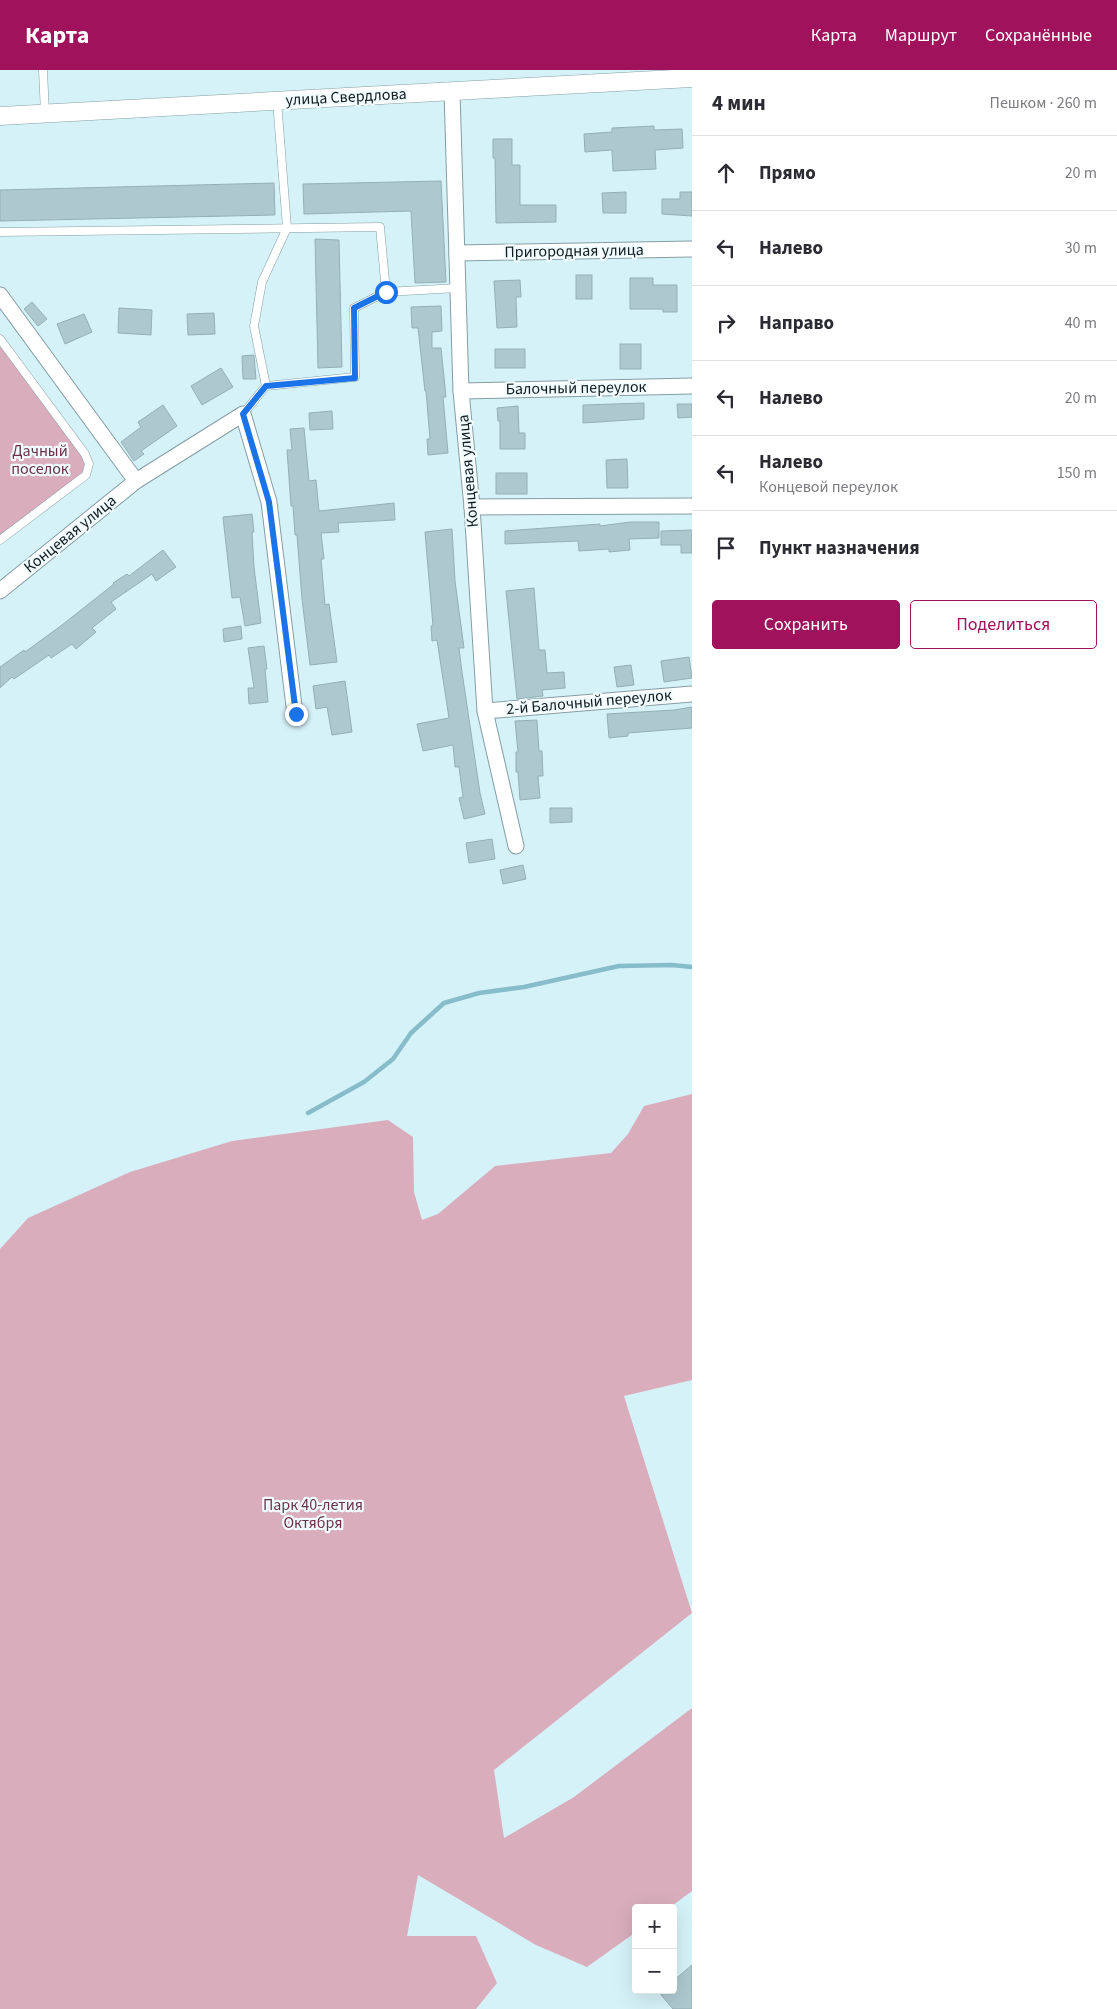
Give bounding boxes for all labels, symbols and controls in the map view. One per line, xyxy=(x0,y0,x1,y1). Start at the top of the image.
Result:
text: Карта xyxy=(25,18,89,53)
text: Карта xyxy=(811,23,857,48)
text: Маршрут xyxy=(885,23,957,48)
text: Сохранённые xyxy=(985,23,1092,48)
street label: улица Свердлова xyxy=(285,83,407,111)
text: 4 мин xyxy=(712,88,766,118)
text: Пешком · 260 m xyxy=(990,92,1097,114)
icon: ahead xyxy=(712,159,740,187)
text: Прямо xyxy=(759,160,816,187)
text: 20 m xyxy=(1065,162,1097,184)
icon: left xyxy=(712,234,740,262)
text: Налево xyxy=(759,235,823,262)
text: 30 m xyxy=(1065,237,1097,259)
street label: Пригородная улица xyxy=(504,239,644,263)
route start xyxy=(375,281,398,304)
icon: right xyxy=(712,309,740,337)
text: Направо xyxy=(759,310,834,337)
text: 40 m xyxy=(1065,312,1097,334)
street label: Балочный переулок xyxy=(505,376,647,400)
icon: left xyxy=(712,384,740,412)
text: Налево xyxy=(759,385,823,412)
text: 20 m xyxy=(1065,387,1097,409)
street label: Концевая улица xyxy=(452,414,484,528)
park label: Дачный поселок xyxy=(11,440,69,480)
text: Налево xyxy=(759,449,823,476)
icon: left xyxy=(712,459,740,487)
text: 150 m xyxy=(1057,462,1097,484)
text: Концевой переулок xyxy=(759,476,898,498)
street label: Концевая улица xyxy=(19,490,121,578)
icon: arrive xyxy=(712,534,740,562)
text: Пункт назначения xyxy=(759,535,920,562)
button: Сохранить xyxy=(712,600,900,649)
button: Поделиться xyxy=(910,600,1097,649)
street label: 2-й Балочный переулок xyxy=(505,684,673,720)
route end xyxy=(285,703,308,726)
park label: Парк 40-летия Октября xyxy=(263,1494,363,1534)
map controls xyxy=(632,1904,677,1994)
button: + xyxy=(632,1904,677,1949)
button: − xyxy=(632,1949,677,1994)

